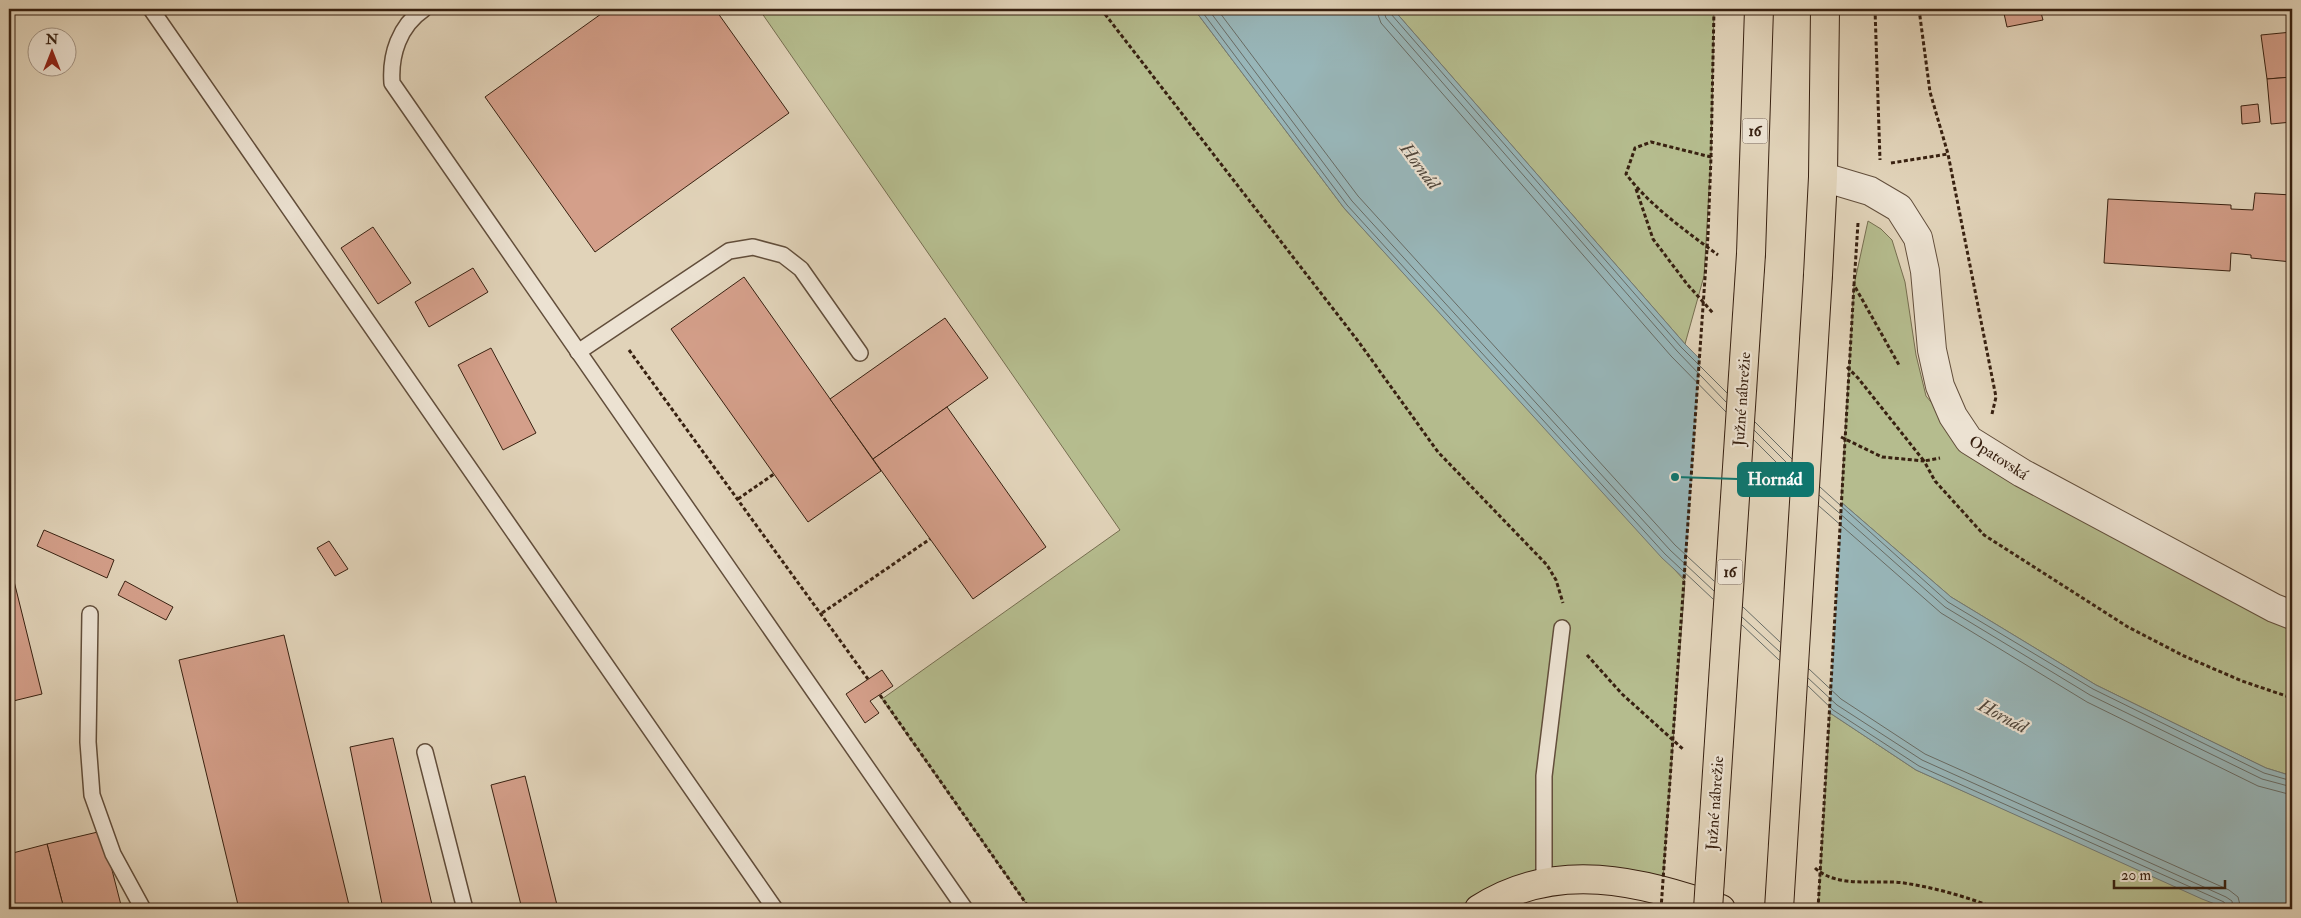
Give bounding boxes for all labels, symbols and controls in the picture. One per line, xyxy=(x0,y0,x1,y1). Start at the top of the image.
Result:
north arrow xyxy=(28,28,78,78)
text: N xyxy=(45,31,59,48)
road number: 16 xyxy=(1742,118,1768,144)
water label: Hornád xyxy=(1394,138,1445,195)
street label: Južné nábrežie xyxy=(1729,351,1756,448)
street label: Opatovská xyxy=(1964,431,2032,486)
callout: Hornád xyxy=(1738,463,1813,496)
text: Hornád xyxy=(1747,468,1803,491)
road number: 16 xyxy=(1718,560,1742,584)
water label: Hornád xyxy=(1973,693,2033,740)
street label: Južné nábrežie xyxy=(1702,755,1729,852)
scale bar xyxy=(2114,858,2225,890)
text: 20 m xyxy=(2121,866,2151,885)

